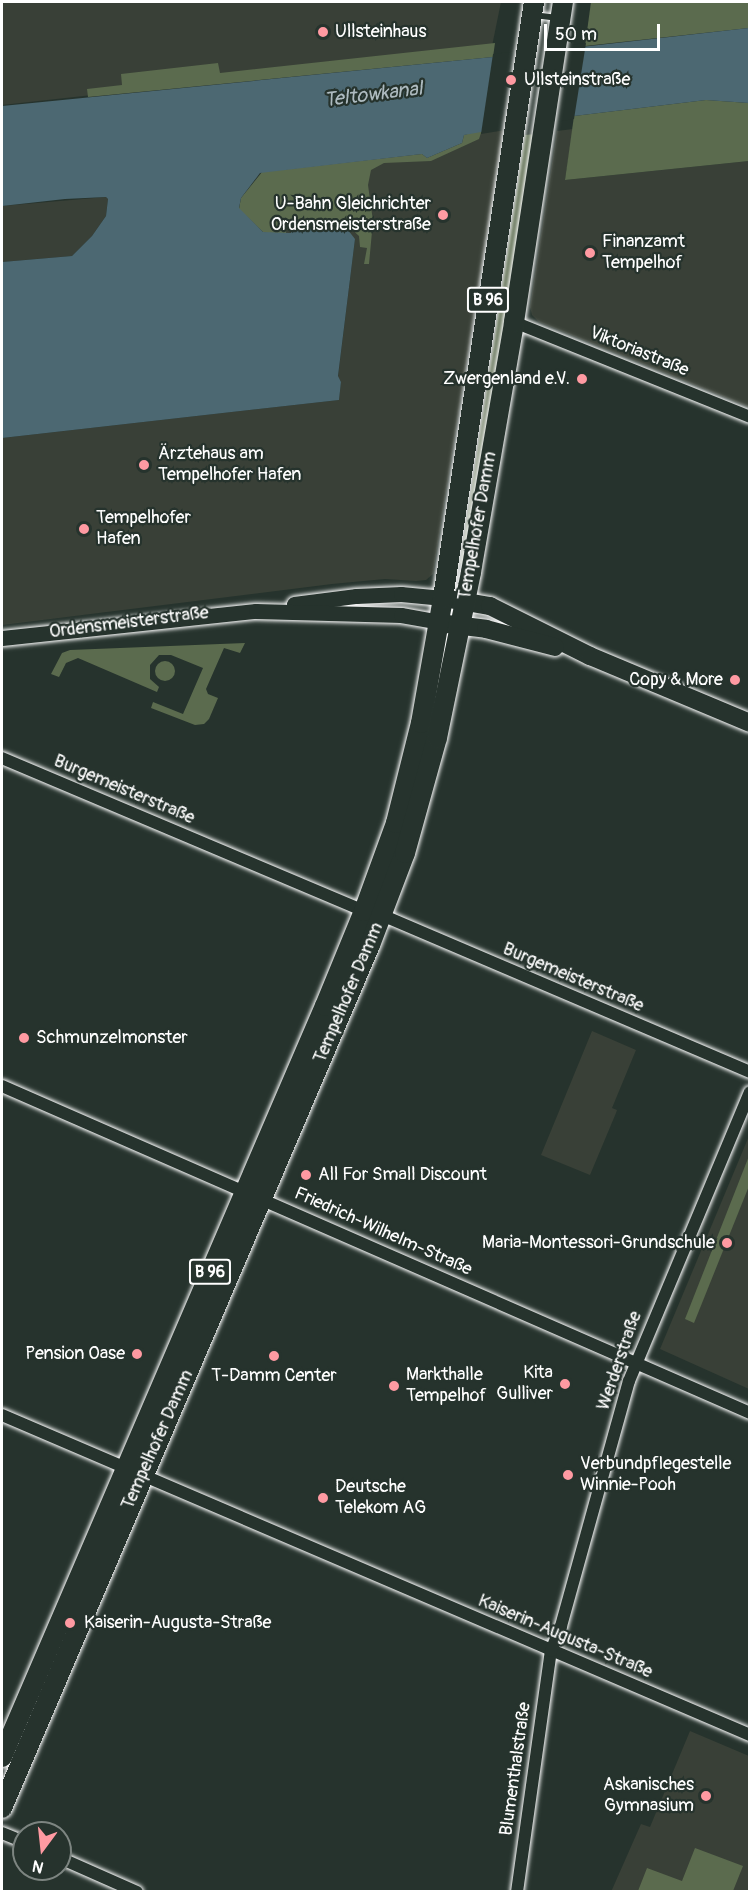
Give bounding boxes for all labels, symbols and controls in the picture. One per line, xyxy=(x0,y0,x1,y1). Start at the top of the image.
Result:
scale bar xyxy=(547,12,662,50)
place label: Ullsteinhaus xyxy=(335,21,426,43)
text: 50 m xyxy=(555,23,597,46)
marker: Ullsteinhaus xyxy=(316,25,330,39)
place label: Ullsteinstraße xyxy=(524,69,630,91)
marker: Ullsteinstraße xyxy=(502,71,520,89)
water label: Teltowkanal xyxy=(322,76,424,112)
place label: U-Bahn Gleichrichter Ordensmeisterstraße xyxy=(271,194,431,236)
marker: U-Bahn Gleichrichter Ordensmeisterstraße xyxy=(436,208,450,222)
place label: Finanzamt Tempelhof xyxy=(602,232,685,274)
marker: Finanzamt Tempelhof xyxy=(583,246,597,260)
road number: B 96 xyxy=(466,287,510,313)
street label: Viktoriastraße xyxy=(586,322,692,382)
place label: Zwergenland e.V. xyxy=(443,368,570,390)
marker: Zwergenland e.V. xyxy=(575,372,589,386)
place label: Ärztehaus am Tempelhofer Hafen xyxy=(158,444,301,486)
street label: Tempelhofer Damm xyxy=(454,450,502,602)
marker: Ärztehaus am Tempelhofer Hafen xyxy=(135,456,153,474)
place label: Tempelhofer Hafen xyxy=(96,508,191,550)
marker: Tempelhofer Hafen xyxy=(77,522,91,536)
street label: Ordensmeisterstraße xyxy=(48,603,210,643)
place label: Copy & More xyxy=(629,669,723,691)
marker: Copy & More xyxy=(728,673,742,687)
street label: Burgemeisterstraße xyxy=(50,751,198,829)
street label: Tempelhofer Damm xyxy=(310,920,388,1066)
street label: Burgemeisterstraße xyxy=(499,939,647,1017)
place label: Schmunzelmonster xyxy=(36,1027,188,1049)
marker: Schmunzelmonster xyxy=(17,1031,31,1045)
place label: All For Small Discount xyxy=(318,1164,487,1186)
marker: All For Small Discount xyxy=(299,1168,313,1182)
street label: Friedrich-Wilhelm-Straße xyxy=(291,1183,475,1281)
place label: Maria-Montessori-Grundschule xyxy=(482,1232,715,1254)
marker: Maria-Montessori-Grundschule xyxy=(720,1236,734,1250)
road number: B 96 xyxy=(188,1259,232,1285)
street label: Werderstraße xyxy=(593,1309,647,1413)
place label: Pension Oase xyxy=(25,1343,125,1365)
marker: Pension Oase xyxy=(130,1347,144,1361)
marker: T-Damm Center xyxy=(267,1349,281,1363)
place label: Kita Gulliver xyxy=(496,1363,553,1406)
place label: T-Damm Center xyxy=(211,1365,337,1387)
place label: Markthalle Tempelhof xyxy=(406,1365,487,1408)
street label: Tempelhofer Damm xyxy=(118,1367,198,1513)
marker: Kita Gulliver xyxy=(558,1377,572,1391)
marker: Markthalle Tempelhof xyxy=(387,1379,401,1393)
place label: Verbundpflegestelle Winnie-Pooh xyxy=(580,1454,731,1496)
marker: Verbundpflegestelle Winnie-Pooh xyxy=(561,1468,575,1482)
place label: Deutsche Telekom AG xyxy=(335,1477,426,1520)
marker: Deutsche Telekom AG xyxy=(316,1491,330,1505)
street label: Kaiserin-Augusta-Straße xyxy=(475,1590,655,1684)
place label: Kaiserin-Augusta-Straße xyxy=(84,1612,271,1634)
marker: Kaiserin-Augusta-Straße xyxy=(61,1614,79,1632)
street label: Blumenthalstraße xyxy=(496,1701,536,1837)
place label: Askanisches Gymnasium xyxy=(603,1775,694,1818)
marker: Askanisches Gymnasium xyxy=(699,1789,713,1803)
north arrow xyxy=(12,1821,72,1881)
text: N xyxy=(30,1855,46,1878)

